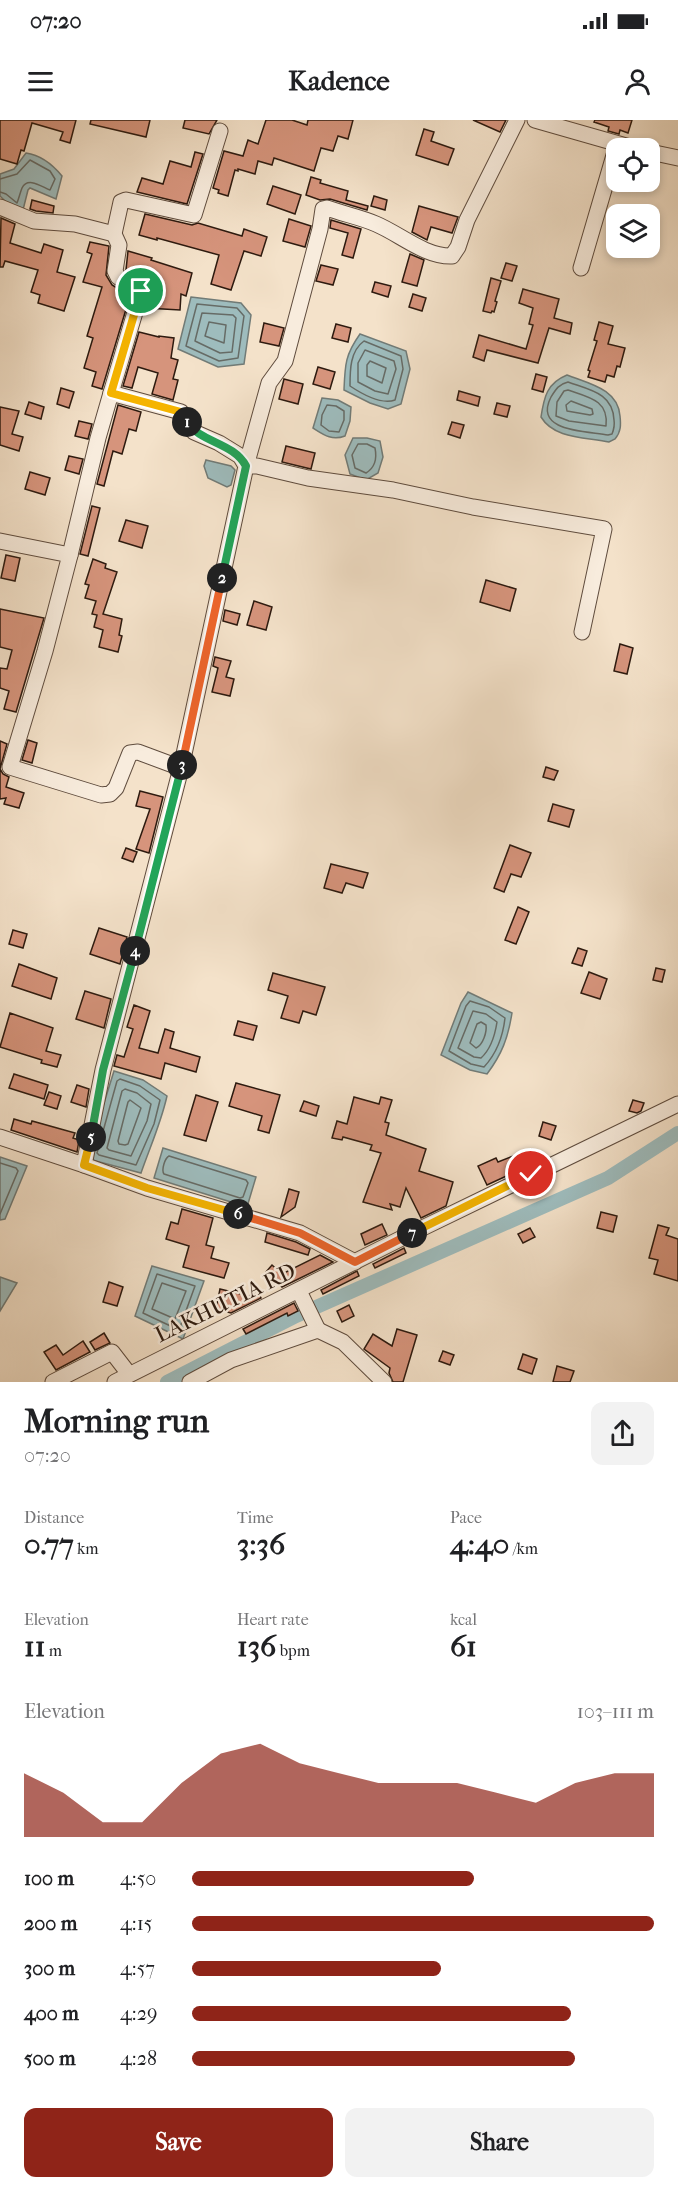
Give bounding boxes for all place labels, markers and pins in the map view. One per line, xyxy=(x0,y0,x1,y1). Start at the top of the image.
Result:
pin xyxy=(115,265,166,316)
pin: 1 xyxy=(172,407,202,437)
pin: 2 xyxy=(207,563,237,593)
pin: 3 xyxy=(167,750,197,780)
pin: 4 xyxy=(120,936,150,966)
pin: 5 xyxy=(76,1122,106,1152)
pin xyxy=(505,1148,556,1199)
pin: 6 xyxy=(223,1199,253,1229)
pin: 7 xyxy=(397,1218,427,1248)

